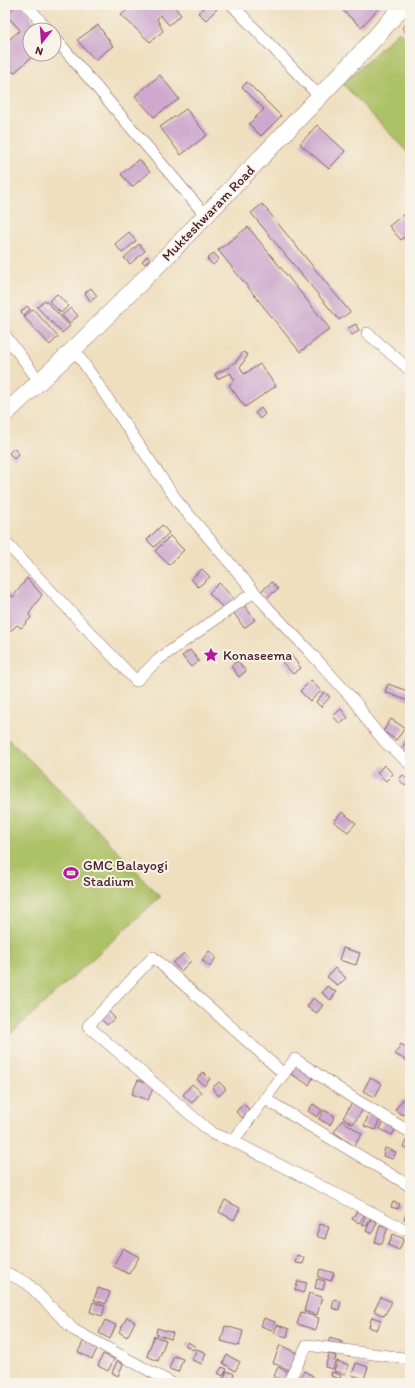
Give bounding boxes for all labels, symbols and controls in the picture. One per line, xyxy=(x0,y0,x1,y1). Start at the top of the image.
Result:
north arrow xyxy=(22,22,62,62)
text: N xyxy=(34,44,45,58)
street label: Mukteshwaram Road xyxy=(158,162,259,265)
place icon: Konaseema xyxy=(202,646,220,664)
place label: Konaseema xyxy=(223,647,292,664)
place label: GMC Balayogi Stadium xyxy=(83,857,168,890)
sports icon: GMC Balayogi Stadium xyxy=(62,864,80,882)

